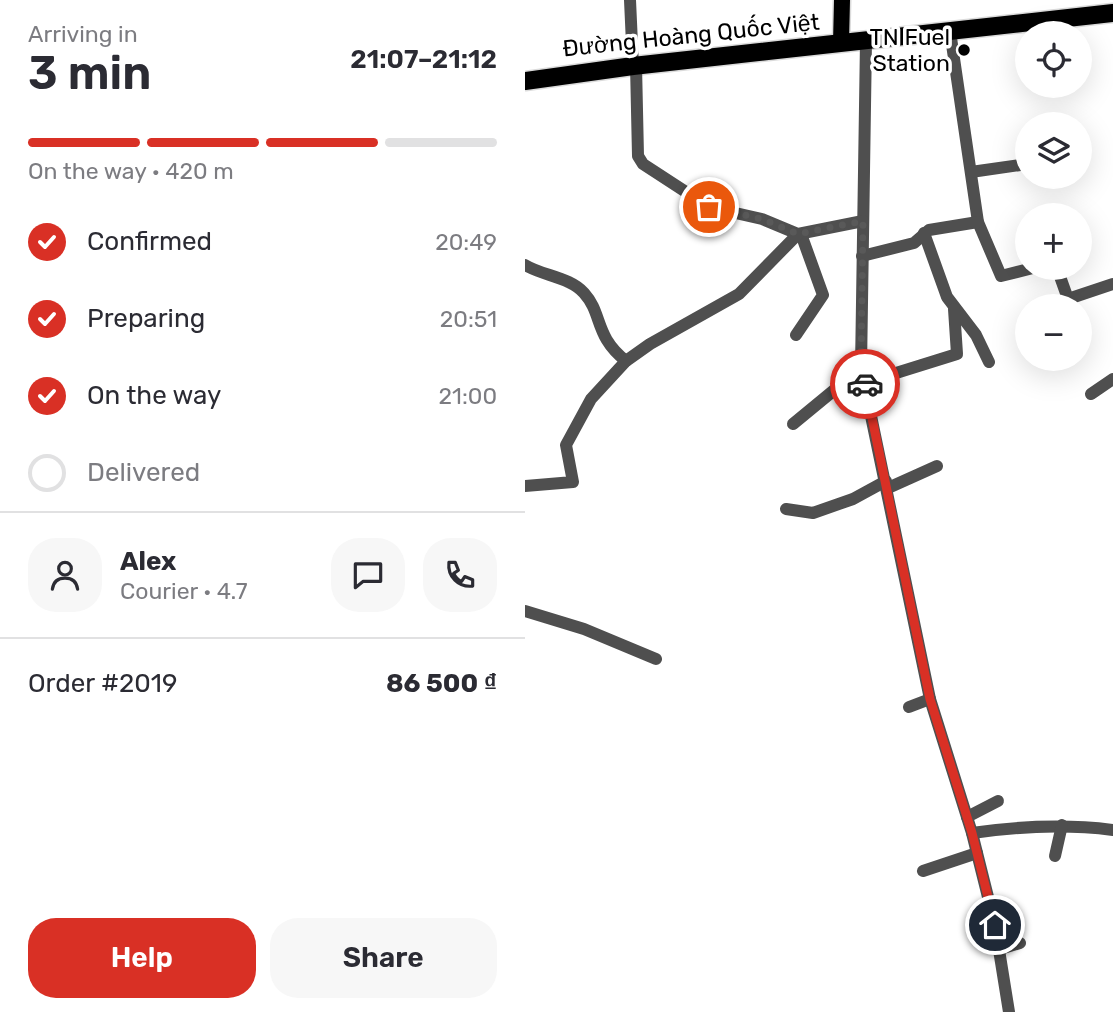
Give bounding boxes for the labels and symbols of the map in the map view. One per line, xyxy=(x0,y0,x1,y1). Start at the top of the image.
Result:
street label: Đường Hoàng Quốc Việt xyxy=(561,8,821,62)
place label: TN Fuel Station xyxy=(870,23,950,77)
marker: TN Fuel Station xyxy=(956,42,972,58)
pin xyxy=(679,177,739,237)
courier xyxy=(830,349,900,419)
pin xyxy=(965,895,1025,955)

